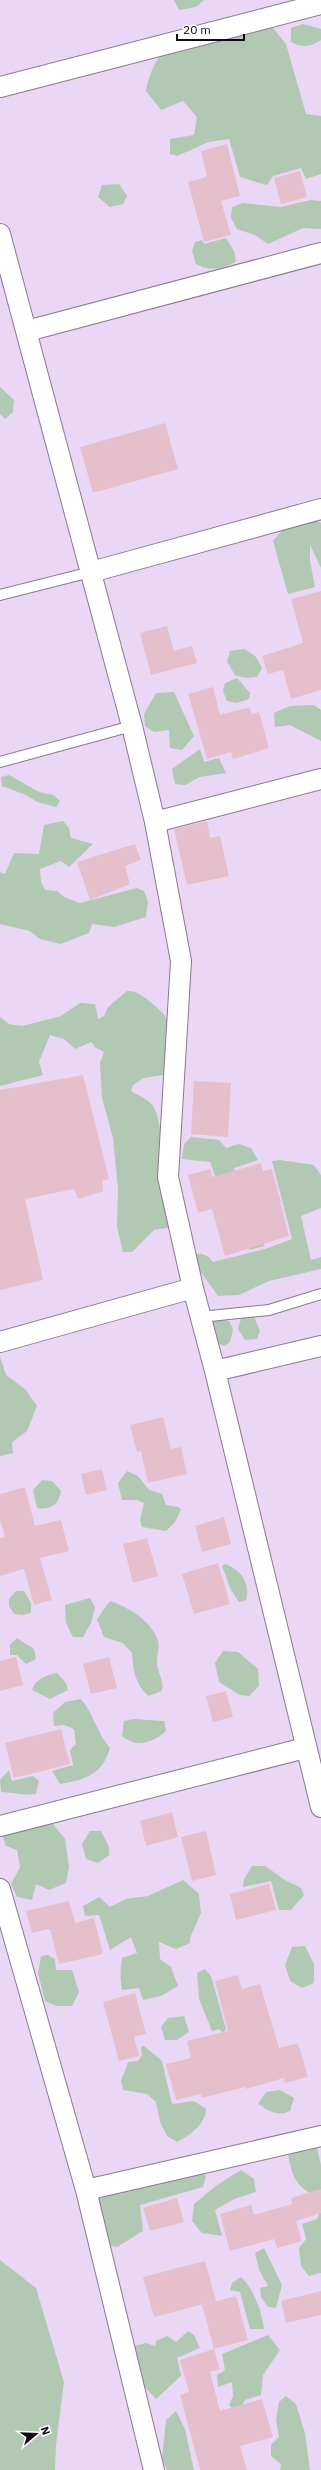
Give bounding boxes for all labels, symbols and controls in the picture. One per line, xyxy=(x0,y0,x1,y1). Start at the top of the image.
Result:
scale bar xyxy=(177,16,244,42)
text: 20 m xyxy=(183,22,211,37)
north arrow xyxy=(16,2414,56,2454)
text: N xyxy=(38,2425,53,2437)

